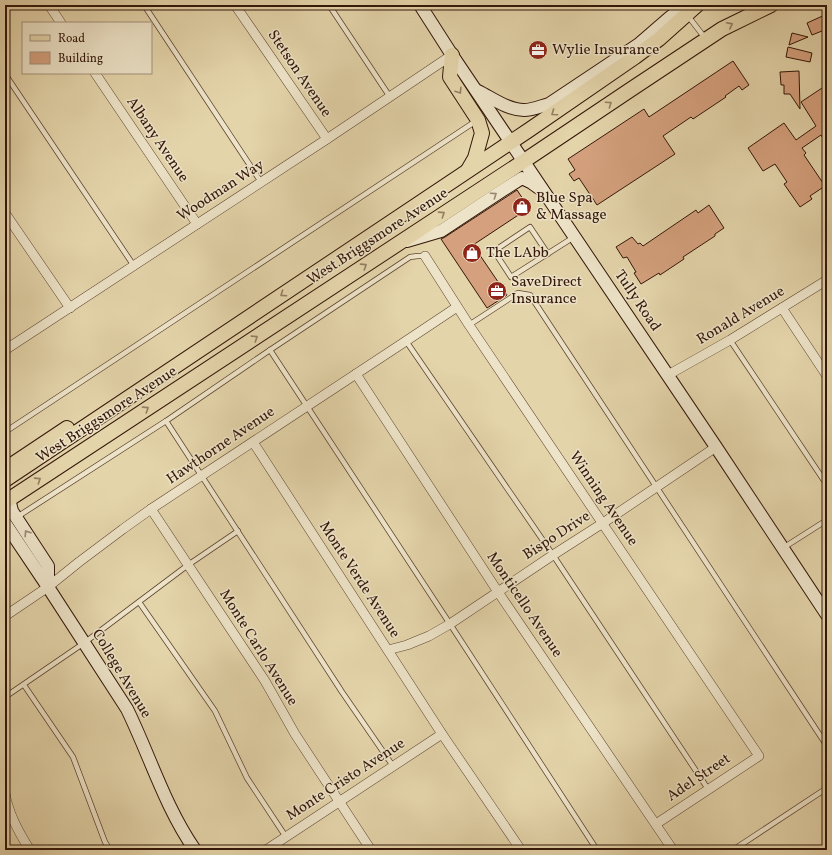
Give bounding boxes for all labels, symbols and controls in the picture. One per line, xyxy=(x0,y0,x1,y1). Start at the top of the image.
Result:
legend xyxy=(22,22,152,74)
one-way arrow xyxy=(725,23,733,30)
street label: Stetson Avenue xyxy=(262,26,336,122)
text: Road xyxy=(58,31,85,47)
office icon: Wylie Insurance xyxy=(527,39,549,61)
place label: Wylie Insurance xyxy=(552,40,659,61)
text: Building xyxy=(58,51,103,67)
one-way arrow xyxy=(454,87,462,94)
street label: Albany Avenue xyxy=(121,93,193,187)
one-way arrow xyxy=(605,101,612,109)
one-way arrow xyxy=(551,108,558,116)
street label: Woodman Way xyxy=(173,155,269,227)
street label: West Briggsmore Avenue xyxy=(303,183,453,291)
place label: Blue Spa & Massage xyxy=(536,188,607,226)
one-way arrow xyxy=(490,193,497,200)
shop icon: Blue Spa & Massage xyxy=(511,196,533,218)
one-way arrow xyxy=(438,212,445,219)
shop icon: The LAbb xyxy=(461,242,483,264)
place label: The LAbb xyxy=(486,243,549,264)
one-way arrow xyxy=(359,264,366,271)
street label: Tully Road xyxy=(609,266,665,336)
place label: SaveDirect Insurance xyxy=(511,272,582,310)
office icon: SaveDirect Insurance xyxy=(486,280,508,302)
street label: Ronald Avenue xyxy=(693,281,789,351)
one-way arrow xyxy=(280,289,287,297)
one-way arrow xyxy=(251,335,258,342)
street label: West Briggsmore Avenue xyxy=(32,361,182,469)
street label: Hawthorne Avenue xyxy=(163,402,279,490)
one-way arrow xyxy=(142,406,149,414)
street label: Winning Avenue xyxy=(563,447,643,551)
one-way arrow xyxy=(33,478,40,485)
street label: Bispo Drive xyxy=(519,506,595,566)
street label: Monte Verde Avenue xyxy=(313,518,405,642)
one-way arrow xyxy=(24,530,32,537)
street label: Monticello Avenue xyxy=(481,548,567,662)
street label: Monte Carlo Avenue xyxy=(214,586,302,710)
street label: College Avenue xyxy=(86,625,156,723)
street label: Monte Cristo Avenue xyxy=(282,734,410,826)
street label: Adel Street xyxy=(663,749,735,807)

